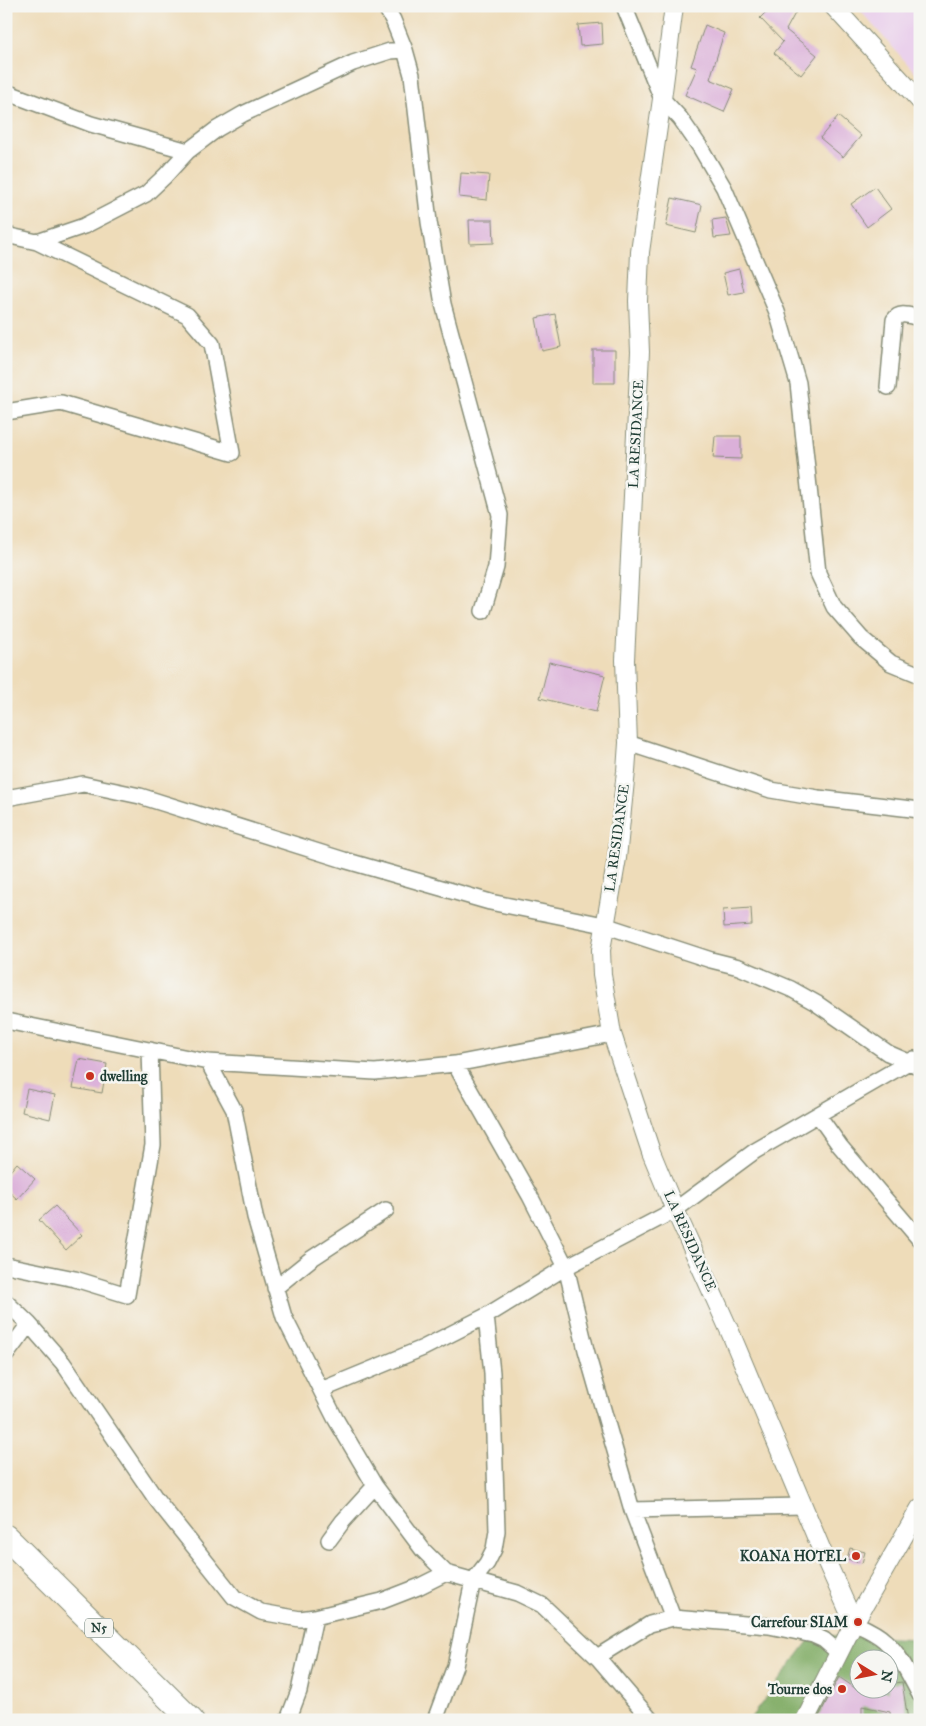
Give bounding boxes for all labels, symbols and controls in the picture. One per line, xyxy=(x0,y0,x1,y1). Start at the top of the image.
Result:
street label: LA RESIDANCE xyxy=(625,379,647,489)
street label: LA RESIDANCE xyxy=(601,783,633,893)
place label: dwelling xyxy=(100,1068,148,1086)
marker: dwelling xyxy=(84,1070,96,1082)
street label: LA RESIDANCE xyxy=(660,1188,720,1294)
place label: KOANA HOTEL xyxy=(740,1548,847,1565)
marker: KOANA HOTEL xyxy=(850,1550,862,1562)
place label: Carrefour SIAM xyxy=(751,1614,849,1631)
marker: Carrefour SIAM xyxy=(852,1616,864,1628)
road number: N5 xyxy=(85,1619,113,1638)
north arrow xyxy=(848,1648,898,1698)
text: N xyxy=(877,1669,896,1684)
place label: Tourne dos xyxy=(767,1681,832,1698)
marker: Tourne dos xyxy=(836,1683,848,1695)

